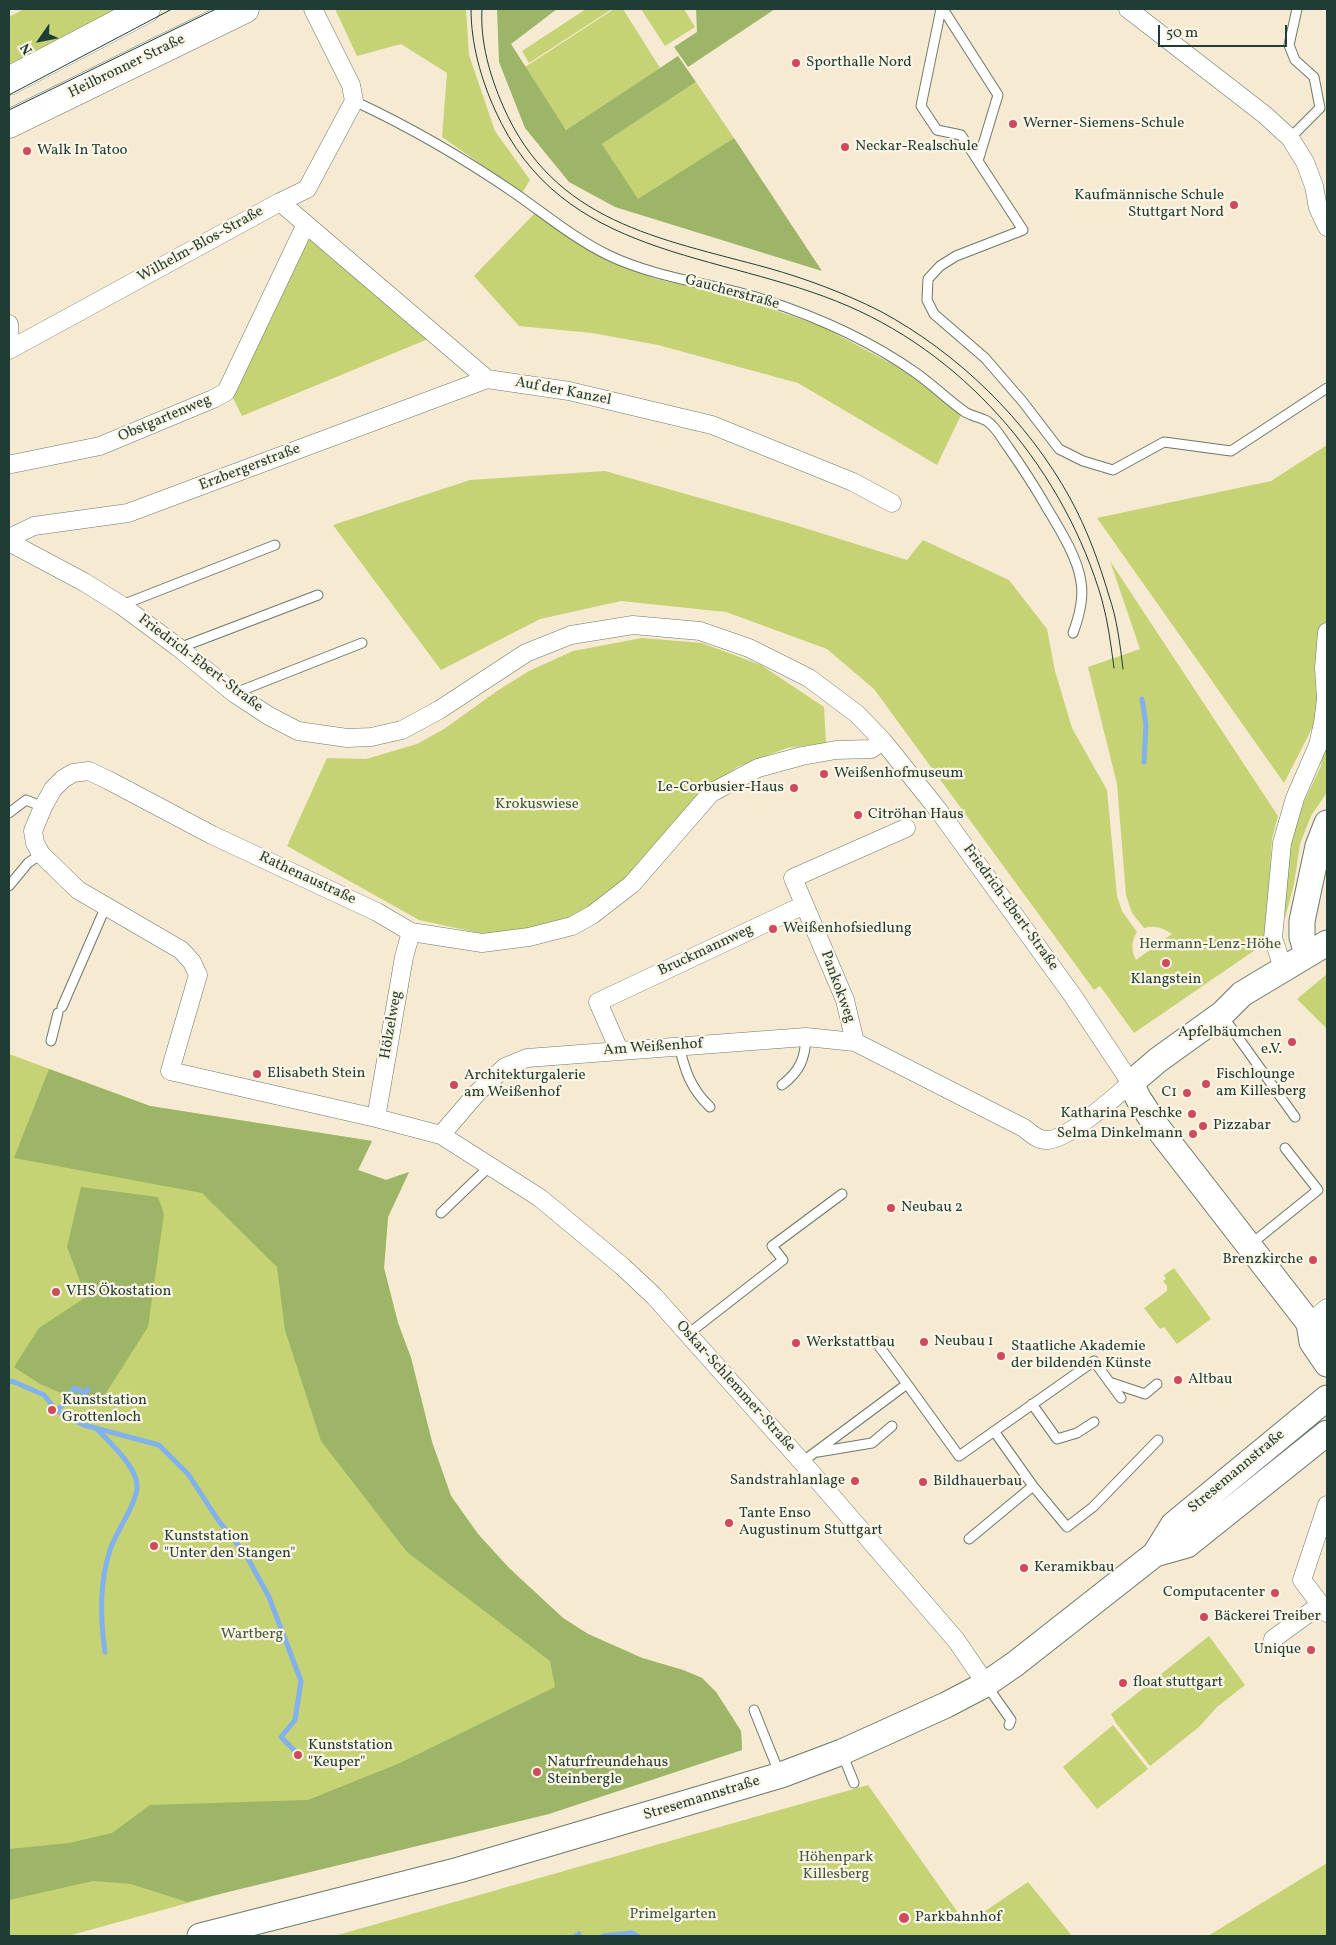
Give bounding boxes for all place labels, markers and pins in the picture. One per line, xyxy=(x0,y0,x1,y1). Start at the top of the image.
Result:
place label: Sporthalle Nord xyxy=(806,54,912,72)
marker: Sporthalle Nord xyxy=(790,57,802,69)
place label: Werner-Siemens-Schule xyxy=(1023,115,1184,133)
marker: Werner-Siemens-Schule xyxy=(1007,118,1019,130)
place label: Neckar-Realschule xyxy=(855,138,978,156)
marker: Neckar-Realschule xyxy=(839,141,851,153)
place label: Walk In Tatoo xyxy=(37,142,128,160)
marker: Walk In Tatoo xyxy=(21,145,33,157)
place label: Kaufmännische Schule Stuttgart Nord xyxy=(1074,187,1224,222)
marker: Kaufmännische Schule Stuttgart Nord xyxy=(1228,199,1240,211)
place label: Weißenhofmuseum xyxy=(834,765,964,783)
marker: Weißenhofmuseum xyxy=(818,768,830,780)
place label: Le-Corbusier-Haus xyxy=(657,779,784,797)
marker: Le-Corbusier-Haus xyxy=(788,782,800,794)
place label: Citröhan Haus xyxy=(868,806,964,824)
marker: Citröhan Haus xyxy=(852,809,864,821)
place label: Weißenhofsiedlung xyxy=(783,920,912,938)
marker: Weißenhofsiedlung xyxy=(767,923,779,935)
marker: Klangstein xyxy=(1160,957,1172,969)
place label: Klangstein xyxy=(1131,971,1201,989)
place label: Apfelbäumchen e.V. xyxy=(1178,1024,1282,1059)
marker: Apfelbäumchen e.V. xyxy=(1286,1036,1298,1048)
place label: Elisabeth Stein xyxy=(267,1065,365,1083)
place label: Fischlounge am Killesberg xyxy=(1216,1066,1306,1101)
place label: Architekturgalerie am Weißenhof xyxy=(464,1067,586,1102)
marker: Elisabeth Stein xyxy=(251,1068,263,1080)
marker: Fischlounge am Killesberg xyxy=(1200,1078,1212,1090)
marker: Architekturgalerie am Weißenhof xyxy=(448,1079,460,1091)
place label: C1 xyxy=(1161,1084,1177,1102)
marker: C1 xyxy=(1181,1087,1193,1099)
place label: Katharina Peschke xyxy=(1060,1105,1182,1123)
marker: Katharina Peschke xyxy=(1186,1108,1198,1120)
place label: Pizzabar xyxy=(1213,1117,1271,1135)
marker: Pizzabar xyxy=(1197,1120,1209,1132)
place label: Selma Dinkelmann xyxy=(1057,1125,1183,1143)
marker: Selma Dinkelmann xyxy=(1187,1128,1199,1140)
place label: Neubau 2 xyxy=(901,1199,963,1217)
marker: Neubau 2 xyxy=(885,1202,897,1214)
place label: Brenzkirche xyxy=(1222,1251,1303,1269)
marker: Brenzkirche xyxy=(1307,1254,1319,1266)
place label: VHS Ökostation xyxy=(66,1283,171,1301)
marker: VHS Ökostation xyxy=(50,1286,62,1298)
place label: Neubau 1 xyxy=(934,1333,994,1351)
place label: Werkstattbau xyxy=(806,1334,895,1352)
marker: Neubau 1 xyxy=(918,1336,930,1348)
marker: Werkstattbau xyxy=(790,1337,802,1349)
place label: Staatliche Akademie der bildenden Künste xyxy=(1011,1338,1151,1373)
marker: Staatliche Akademie der bildenden Künste xyxy=(995,1350,1007,1362)
place label: Altbau xyxy=(1188,1371,1232,1389)
marker: Altbau xyxy=(1172,1374,1184,1386)
place label: Kunststation Grottenloch xyxy=(62,1392,147,1427)
marker: Kunststation Grottenloch xyxy=(46,1404,58,1416)
place label: Sandstrahlanlage xyxy=(730,1472,845,1490)
place label: Bildhauerbau xyxy=(933,1473,1022,1491)
marker: Sandstrahlanlage xyxy=(849,1475,861,1487)
marker: Bildhauerbau xyxy=(917,1476,929,1488)
place label: Tante Enso Augustinum Stuttgart xyxy=(739,1505,883,1540)
marker: Tante Enso Augustinum Stuttgart xyxy=(723,1517,735,1529)
place label: Kunststation "Unter den Stangen" xyxy=(164,1528,295,1563)
marker: Kunststation "Unter den Stangen" xyxy=(148,1540,160,1552)
place label: Keramikbau xyxy=(1034,1559,1115,1577)
marker: Keramikbau xyxy=(1018,1562,1030,1574)
place label: Computacenter xyxy=(1163,1584,1265,1602)
marker: Computacenter xyxy=(1269,1587,1281,1599)
place label: Bäckerei Treiber xyxy=(1214,1608,1321,1626)
marker: Bäckerei Treiber xyxy=(1198,1611,1210,1623)
place label: Unique xyxy=(1254,1641,1301,1659)
marker: Unique xyxy=(1305,1644,1317,1656)
place label: float stuttgart xyxy=(1133,1674,1223,1692)
marker: float stuttgart xyxy=(1117,1677,1129,1689)
place label: Kunststation "Keuper" xyxy=(308,1737,393,1772)
marker: Kunststation "Keuper" xyxy=(292,1749,304,1761)
place label: Naturfreundehaus Steinbergle xyxy=(547,1754,668,1789)
marker: Naturfreundehaus Steinbergle xyxy=(531,1766,543,1778)
place label: Parkbahnhof xyxy=(915,1909,1001,1927)
marker: Parkbahnhof xyxy=(897,1911,911,1925)

